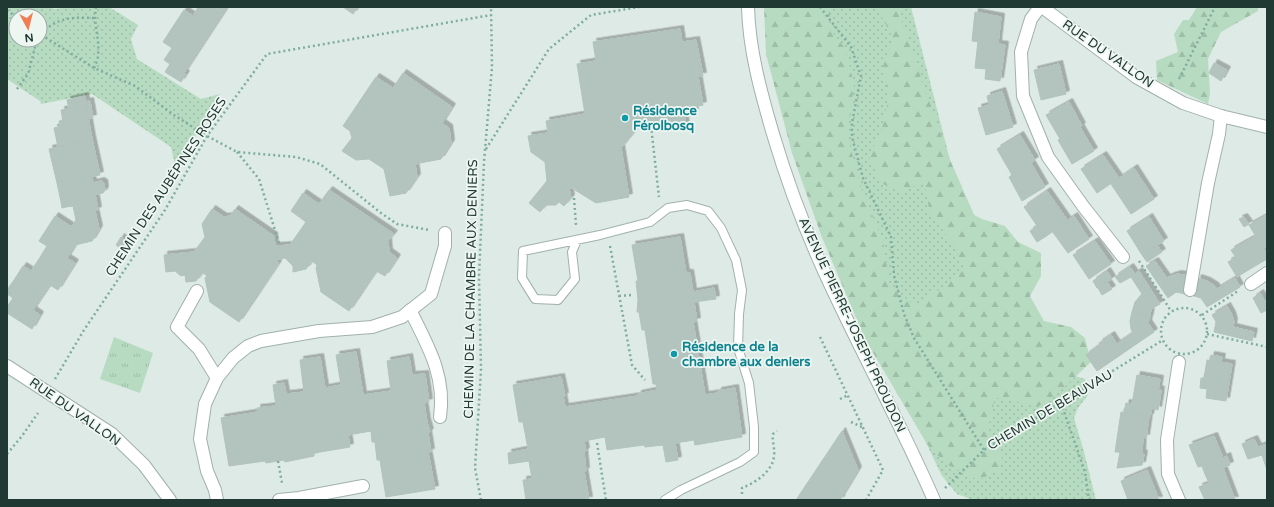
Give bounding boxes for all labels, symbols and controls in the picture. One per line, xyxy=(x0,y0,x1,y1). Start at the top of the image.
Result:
north arrow xyxy=(8,8,48,48)
street label: RUE DU VALLON xyxy=(1059,17,1157,91)
text: N xyxy=(24,30,34,44)
street label: CHEMIN DES AUBÉPINES ROSES xyxy=(102,95,230,279)
place label: Résidence Férolbosq xyxy=(633,103,697,134)
marker: Résidence Férolbosq xyxy=(620,113,630,123)
street label: CHEMIN DE LA CHAMBRE AUX DENIERS xyxy=(461,159,481,419)
street label: AVENUE PIERRE-JOSEPH PROUDON xyxy=(795,215,909,435)
place label: Résidence de la chambre aux deniers xyxy=(682,339,811,370)
marker: Résidence de la chambre aux deniers xyxy=(669,349,679,359)
street label: CHEMIN DE BEAUVAU xyxy=(985,366,1115,454)
street label: RUE DU VALLON xyxy=(26,375,124,449)

